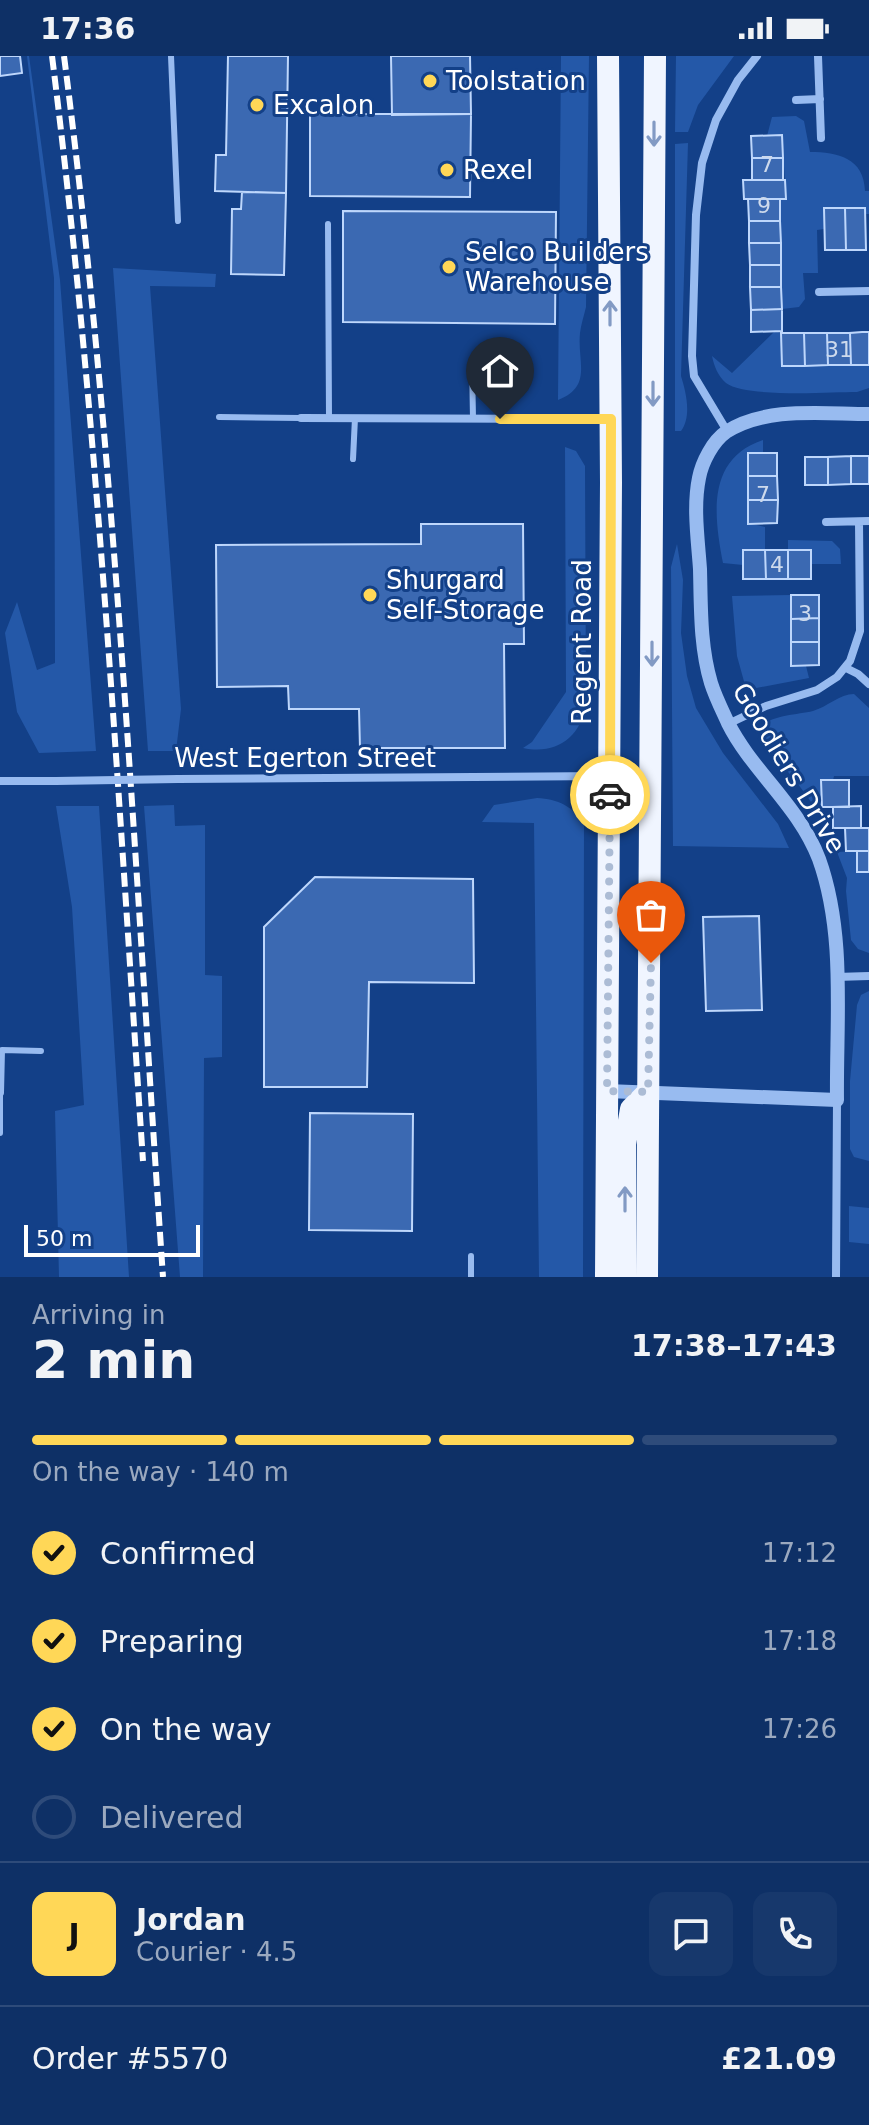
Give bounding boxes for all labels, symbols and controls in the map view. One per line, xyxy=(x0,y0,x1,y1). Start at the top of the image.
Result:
text: 17:36 xyxy=(40,11,136,46)
place label: Toolstation xyxy=(445,66,586,96)
marker: Toolstation xyxy=(421,72,439,90)
place label: Excalon xyxy=(273,90,374,120)
marker: Excalon xyxy=(248,96,266,114)
one-way arrow xyxy=(646,120,662,147)
house number: 7 xyxy=(760,152,774,177)
place label: Rexel xyxy=(463,155,533,185)
marker: Rexel xyxy=(438,161,456,179)
house number: 9 xyxy=(757,193,771,218)
place label: Selco Builders Warehouse xyxy=(465,237,649,297)
marker: Selco Builders Warehouse xyxy=(440,258,458,276)
one-way arrow xyxy=(602,300,618,327)
pin xyxy=(466,337,534,419)
house number: 31 xyxy=(825,337,853,362)
icon: home xyxy=(478,349,522,393)
one-way arrow xyxy=(645,380,661,407)
house number: 7 xyxy=(756,482,770,507)
house number: 4 xyxy=(770,552,784,577)
street label: Regent Road xyxy=(567,559,597,725)
place label: Shurgard Self-Storage xyxy=(386,565,545,625)
marker: Shurgard Self-Storage xyxy=(361,586,379,604)
house number: 3 xyxy=(798,601,812,626)
one-way arrow xyxy=(644,640,660,667)
street label: Goodiers Drive xyxy=(726,677,852,859)
street label: West Egerton Street xyxy=(174,743,436,773)
courier xyxy=(570,755,650,835)
icon: car xyxy=(588,773,632,817)
pin xyxy=(617,881,685,963)
icon: bag xyxy=(629,893,673,937)
one-way arrow xyxy=(617,1186,633,1213)
scale bar xyxy=(24,1221,200,1257)
text: 50 m xyxy=(36,1226,92,1251)
text: Arriving in xyxy=(32,1300,166,1330)
text: 17:38–17:43 xyxy=(631,1328,837,1363)
text: 2 min xyxy=(32,1330,195,1390)
text: On the way · 140 m xyxy=(32,1457,289,1487)
icon: check xyxy=(32,1531,76,1575)
text: Confirmed xyxy=(100,1536,256,1571)
text: 17:12 xyxy=(762,1538,837,1568)
icon: check xyxy=(32,1619,76,1663)
text: Preparing xyxy=(100,1624,244,1659)
text: 17:18 xyxy=(762,1626,837,1656)
icon: check xyxy=(32,1707,76,1751)
text: On the way xyxy=(100,1712,272,1747)
text: 17:26 xyxy=(762,1714,837,1744)
text: Delivered xyxy=(100,1800,244,1835)
button: chat xyxy=(649,1892,733,1976)
button: phone xyxy=(753,1892,837,1976)
text: Jordan xyxy=(136,1902,246,1937)
text: J xyxy=(68,1917,80,1952)
text: Courier · 4.5 xyxy=(136,1937,297,1967)
text: Order #5570 xyxy=(32,2041,228,2076)
text: £21.09 xyxy=(721,2041,837,2076)

